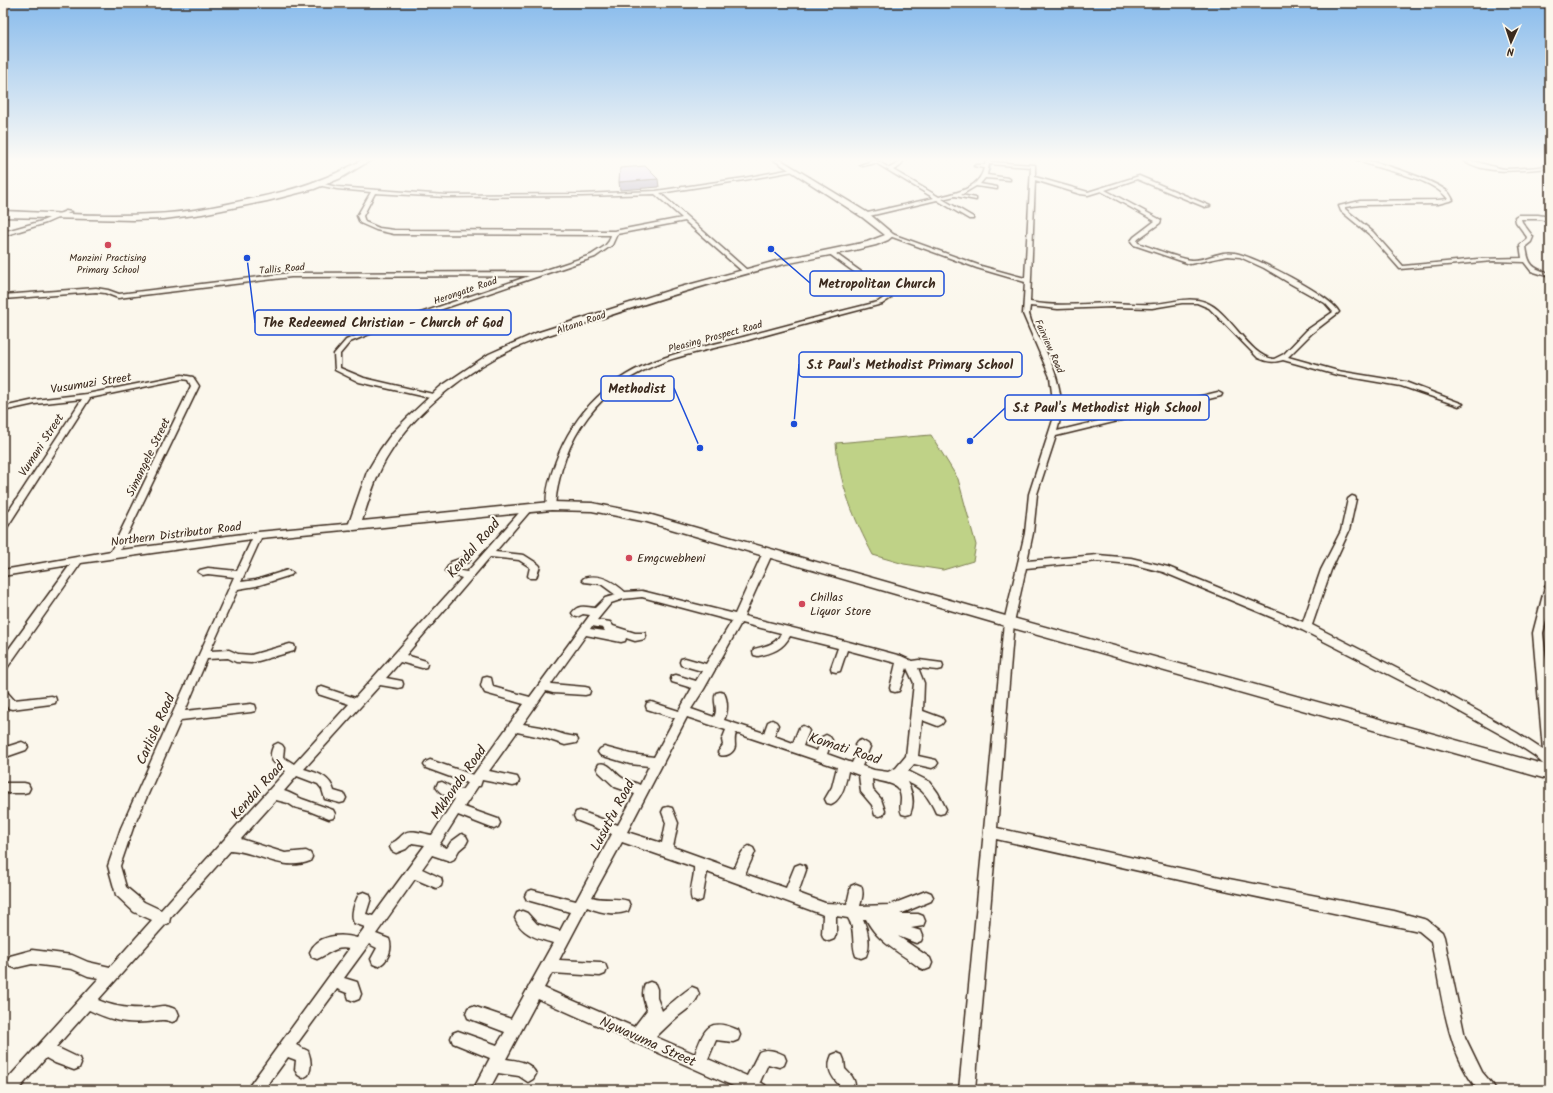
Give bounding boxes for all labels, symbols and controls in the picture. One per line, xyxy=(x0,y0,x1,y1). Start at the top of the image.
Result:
north arrow xyxy=(1491,22,1531,62)
text: N xyxy=(1507,42,1514,60)
marker: Manzini Practising Primary School xyxy=(103,240,113,250)
place label: Manzini Practising Primary School xyxy=(69,250,147,278)
street label: Tallis Road xyxy=(259,259,307,279)
callout: Metropolitan Church xyxy=(810,271,944,296)
street label: Herongate Road xyxy=(431,272,500,309)
text: Metropolitan Church xyxy=(818,274,936,295)
street label: Altana Road xyxy=(555,307,609,339)
callout: The Redeemed Christian - Church of God xyxy=(255,310,511,335)
text: The Redeemed Christian - Church of God xyxy=(263,313,504,334)
street label: Pleasing Prospect Road xyxy=(666,316,765,357)
street label: Fairview Road xyxy=(1030,317,1068,377)
callout: S.t Paul's Methodist Primary School xyxy=(799,352,1022,377)
text: S.t Paul's Methodist Primary School xyxy=(807,355,1014,376)
street label: Vusumuzi Street xyxy=(49,368,133,399)
callout: Methodist xyxy=(601,376,674,401)
text: Methodist xyxy=(608,379,666,400)
callout: S.t Paul's Methodist High School xyxy=(1005,395,1209,420)
text: S.t Paul's Methodist High School xyxy=(1013,398,1201,419)
street label: Vumani Street xyxy=(14,410,69,481)
street label: Simangele Street xyxy=(121,414,176,500)
street label: Kendal Road xyxy=(442,513,507,583)
street label: Northern Distributor Road xyxy=(110,517,243,552)
place label: Emgcwebheni xyxy=(637,549,707,568)
marker: Emgcwebheni xyxy=(624,553,634,563)
place label: Chillas Liquor Store xyxy=(810,588,872,621)
marker: Chillas Liquor Store xyxy=(797,599,807,609)
street label: Carlisle Road xyxy=(130,689,182,768)
street label: Komati Road xyxy=(806,727,885,771)
street label: Mkhondo Road xyxy=(425,740,493,824)
street label: Kendal Road xyxy=(225,756,291,825)
street label: Lusutfu Road xyxy=(585,775,641,855)
street label: Ngwavuma Street xyxy=(596,1011,700,1073)

